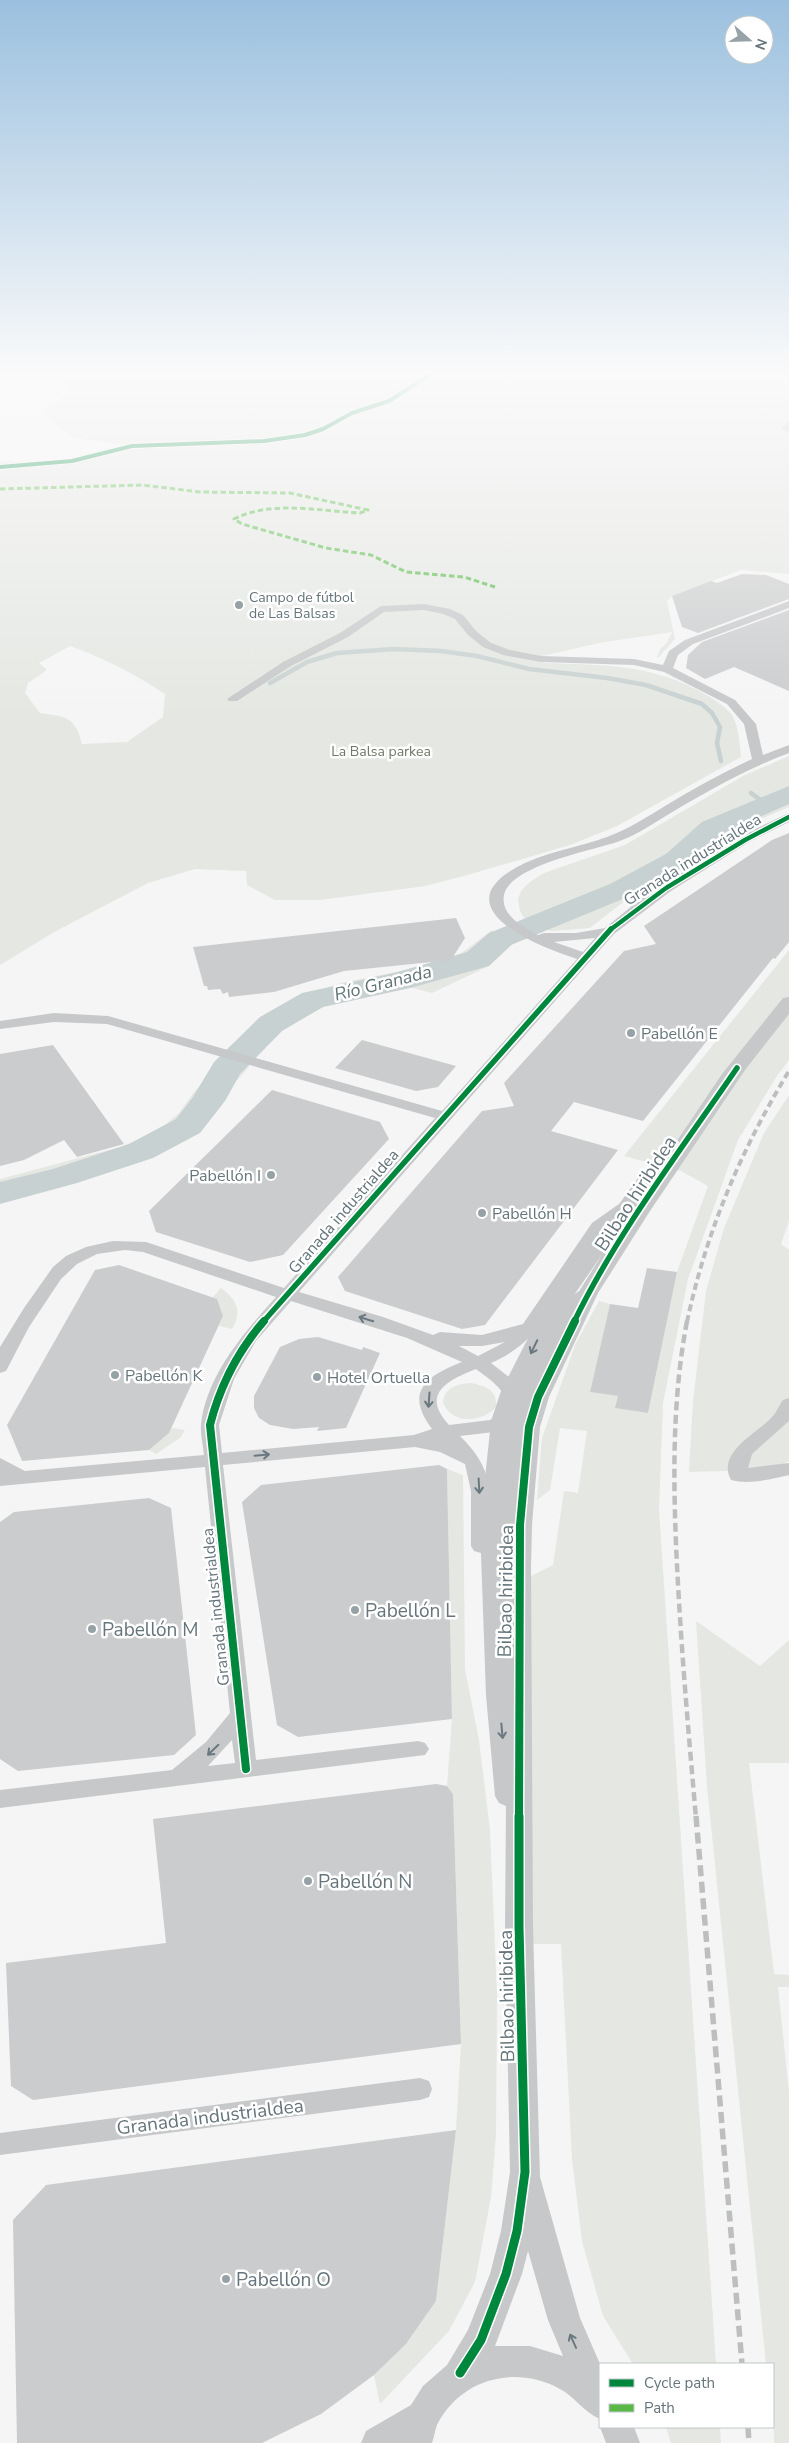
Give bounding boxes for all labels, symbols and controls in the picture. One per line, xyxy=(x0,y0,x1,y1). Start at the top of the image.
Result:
north arrow xyxy=(724,15,774,65)
text: N xyxy=(750,36,771,52)
place label: Campo de fútbol de Las Balsas xyxy=(249,588,355,623)
marker: Campo de fútbol de Las Balsas xyxy=(233,599,245,611)
park label: La Balsa parkea xyxy=(331,742,431,761)
street label: Granada industrialdea xyxy=(620,809,766,911)
water label: Río Granada xyxy=(332,959,434,1007)
place label: Pabellón E xyxy=(641,1023,718,1045)
marker: Pabellón E xyxy=(625,1027,637,1039)
street label: Bilbao hiribidea xyxy=(589,1131,683,1256)
street label: Granada industrialdea xyxy=(283,1145,404,1279)
place label: Pabellón I xyxy=(189,1165,261,1187)
marker: Pabellón I xyxy=(265,1169,277,1181)
place label: Pabellón H xyxy=(492,1203,572,1225)
marker: Pabellón H xyxy=(476,1207,488,1219)
one-way arrow xyxy=(359,1313,375,1323)
one-way arrow xyxy=(529,1340,539,1355)
place label: Pabellón K xyxy=(125,1365,204,1387)
place label: Hotel Ortuella xyxy=(327,1367,430,1389)
marker: Pabellón K xyxy=(109,1369,121,1381)
marker: Hotel Ortuella xyxy=(311,1371,323,1383)
one-way arrow xyxy=(424,1392,434,1408)
one-way arrow xyxy=(254,1450,270,1460)
one-way arrow xyxy=(474,1478,483,1494)
street label: Bilbao hiribidea xyxy=(492,1524,520,1658)
street label: Granada industrialdea xyxy=(197,1527,235,1687)
place label: Pabellón L xyxy=(365,1598,456,1624)
marker: Pabellón L xyxy=(349,1604,361,1616)
place label: Pabellón M xyxy=(102,1617,198,1643)
marker: Pabellón M xyxy=(86,1623,98,1635)
one-way arrow xyxy=(497,1723,507,1739)
one-way arrow xyxy=(206,1744,219,1756)
place label: Pabellón N xyxy=(318,1869,412,1895)
marker: Pabellón N xyxy=(302,1875,314,1887)
street label: Bilbao hiribidea xyxy=(493,1929,521,2063)
street label: Granada industrialdea xyxy=(115,2093,305,2141)
place label: Pabellón O xyxy=(236,2267,331,2293)
marker: Pabellón O xyxy=(220,2273,232,2285)
one-way arrow xyxy=(568,2334,578,2349)
legend xyxy=(599,2363,774,2428)
text: Cycle path xyxy=(644,2373,715,2393)
text: Path xyxy=(644,2398,675,2418)

